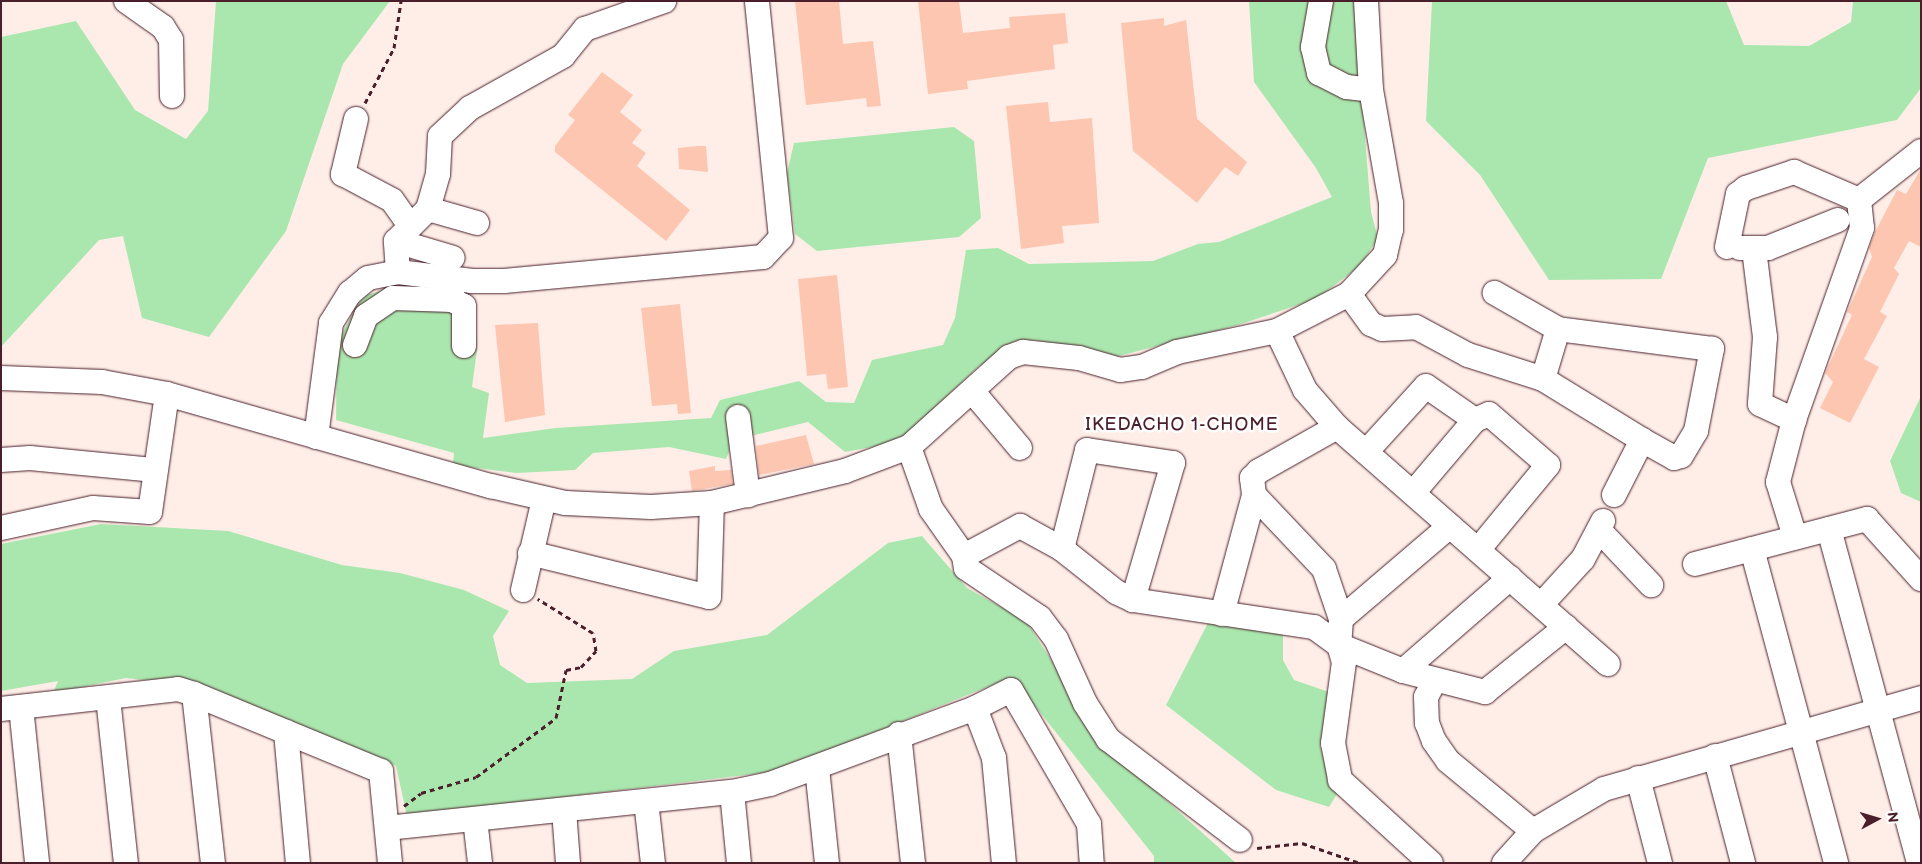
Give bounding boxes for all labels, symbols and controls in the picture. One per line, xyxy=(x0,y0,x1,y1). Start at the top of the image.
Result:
district label: IKEDACHO 1-CHOME xyxy=(1083,414,1281,436)
north arrow xyxy=(1852,794,1902,844)
text: N xyxy=(1883,811,1901,823)

